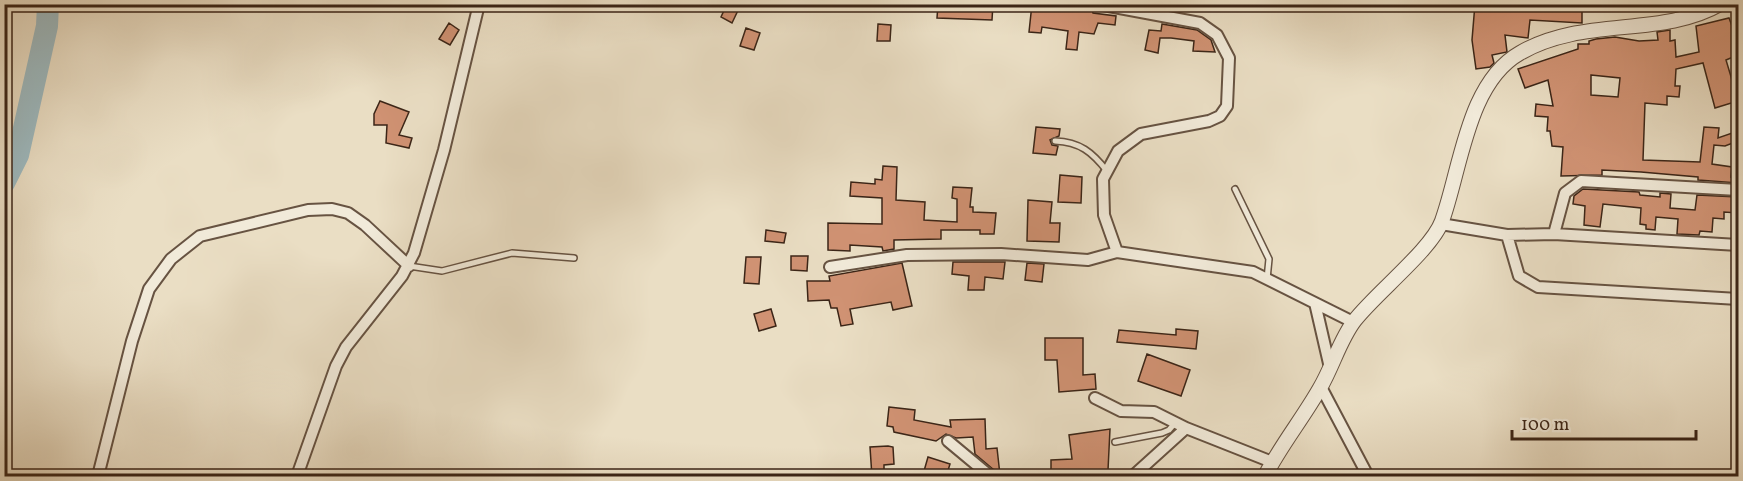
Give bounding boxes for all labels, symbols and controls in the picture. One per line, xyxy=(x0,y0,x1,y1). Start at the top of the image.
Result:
scale bar xyxy=(1512,403,1696,441)
text: 100 m xyxy=(1521,413,1570,438)

